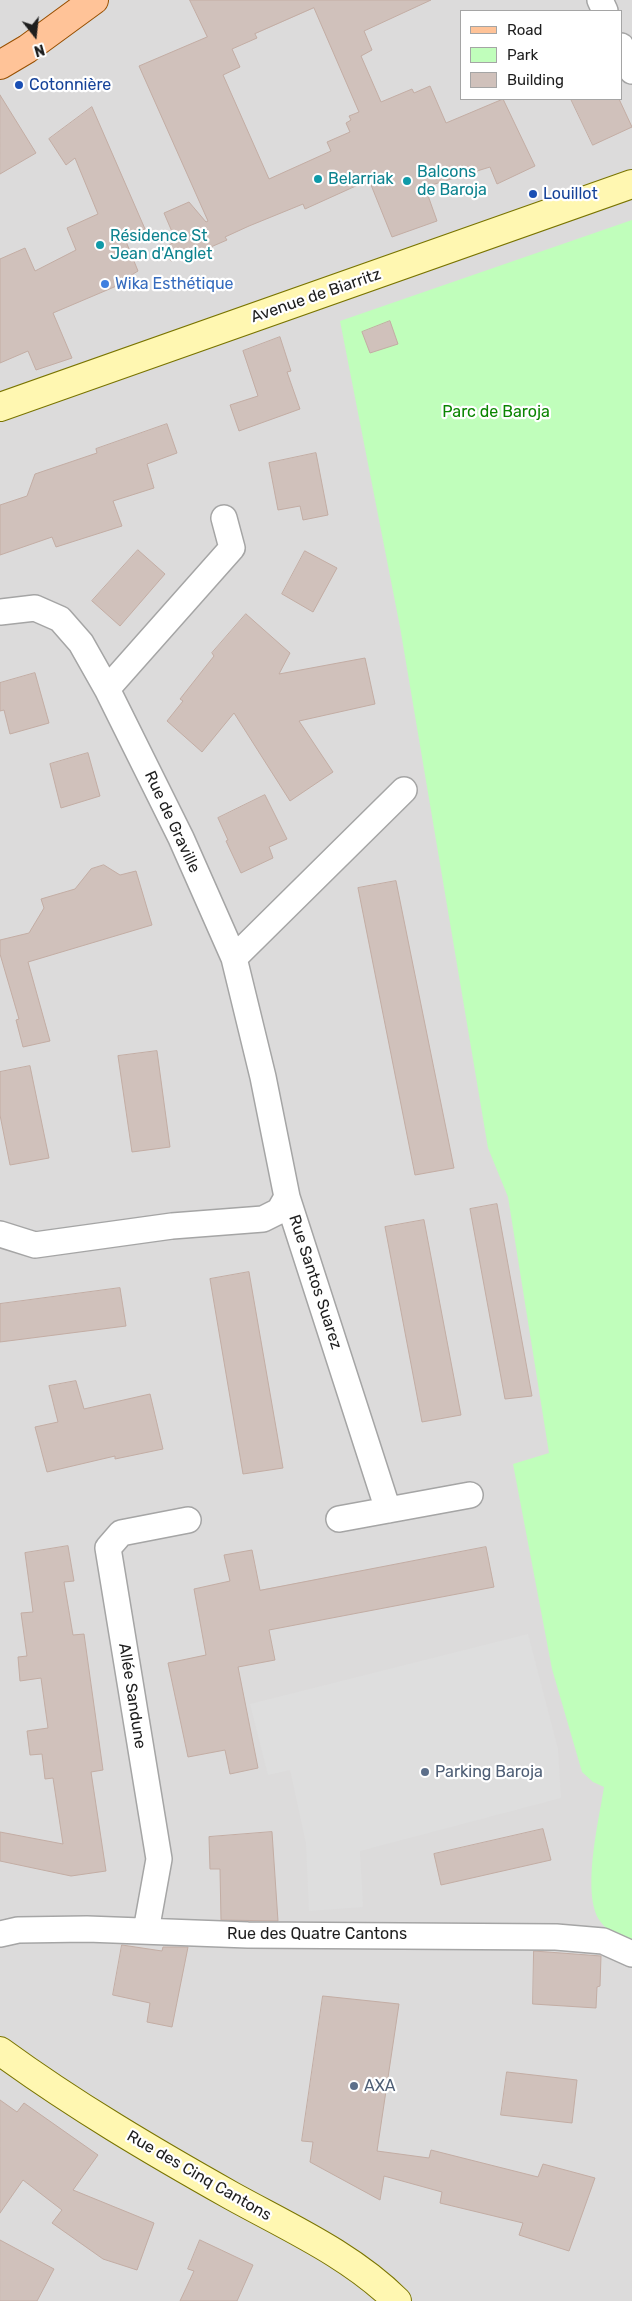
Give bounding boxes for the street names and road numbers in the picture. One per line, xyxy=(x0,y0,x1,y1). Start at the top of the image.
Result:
street label: Avenue de Biarritz xyxy=(248,265,384,327)
street label: Rue de Graville xyxy=(140,768,204,876)
street label: Rue Santos Suarez xyxy=(284,1212,346,1352)
street label: Allée Sandune xyxy=(114,1642,150,1750)
street label: Rue des Quatre Cantons xyxy=(227,1924,407,1944)
street label: Rue des Cinq Cantons xyxy=(123,2127,275,2225)

